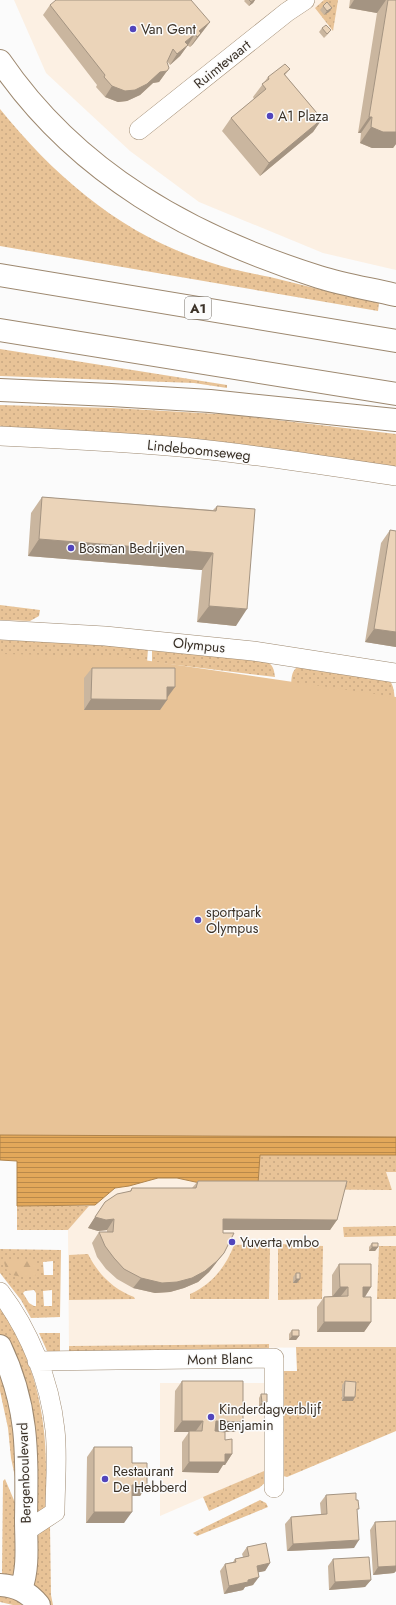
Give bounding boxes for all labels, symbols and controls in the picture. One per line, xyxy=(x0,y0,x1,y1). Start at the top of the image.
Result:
place label: Van Gent xyxy=(141,19,197,39)
marker: Van Gent xyxy=(128,24,138,34)
street label: Ruimtevaart xyxy=(189,34,255,93)
place label: A1 Plaza xyxy=(278,106,329,126)
marker: A1 Plaza xyxy=(265,111,275,121)
road number: A1 xyxy=(185,297,211,319)
street label: Lindeboomseweg xyxy=(146,435,252,465)
place label: Bosman Bedrijven xyxy=(79,538,185,558)
marker: Bosman Bedrijven xyxy=(66,543,76,553)
street label: Olympus xyxy=(172,632,226,658)
place label: sportpark Olympus xyxy=(206,902,262,938)
marker: sportpark Olympus xyxy=(193,915,203,925)
place label: Yuverta vmbo xyxy=(240,1232,319,1252)
marker: Yuverta vmbo xyxy=(227,1237,237,1247)
street label: Mont Blanc xyxy=(187,1348,253,1370)
place label: Kinderdagverblijf Benjamin xyxy=(219,1399,322,1435)
marker: Kinderdagverblijf Benjamin xyxy=(206,1412,216,1422)
street label: Bergenboulevard xyxy=(12,1422,36,1524)
place label: Restaurant De Hebberd xyxy=(113,1461,187,1497)
marker: Restaurant De Hebberd xyxy=(100,1474,110,1484)

